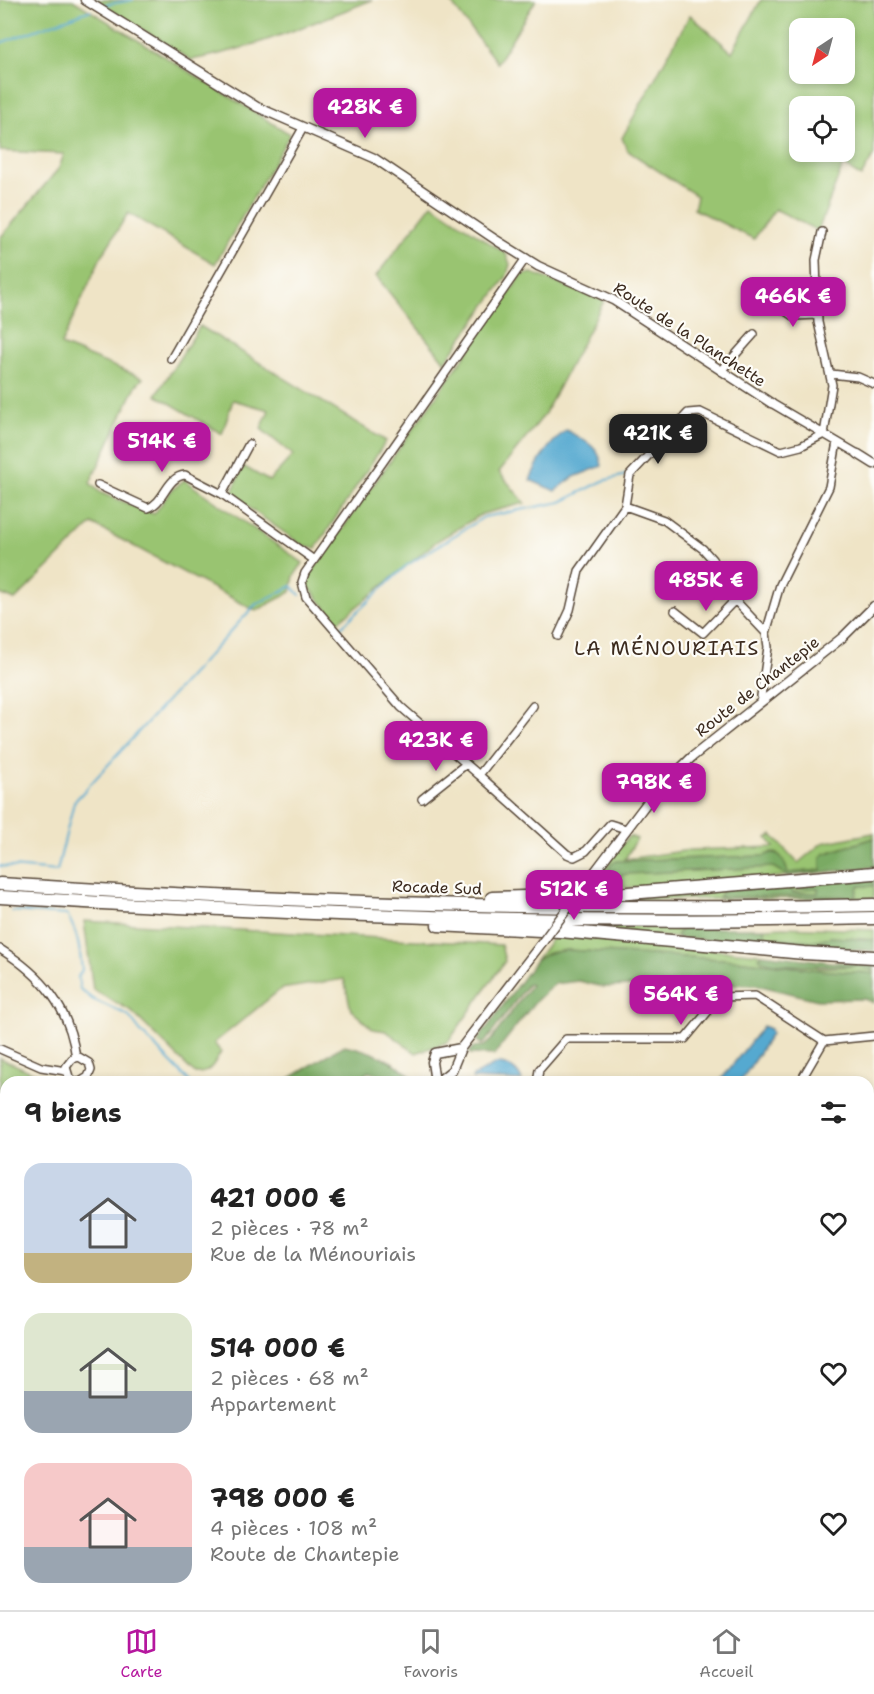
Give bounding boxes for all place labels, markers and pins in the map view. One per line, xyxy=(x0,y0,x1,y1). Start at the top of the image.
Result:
pin: 428K € xyxy=(316,88,414,139)
pin: 466K € xyxy=(744,277,842,328)
pin: 421K € xyxy=(609,414,707,465)
pin: 514K € xyxy=(113,422,211,473)
pin: 485K € xyxy=(657,561,755,612)
pin: 423K € xyxy=(387,721,485,772)
pin: 798K € xyxy=(605,763,703,814)
pin: 512K € xyxy=(525,870,623,921)
pin: 564K € xyxy=(632,975,730,1026)

